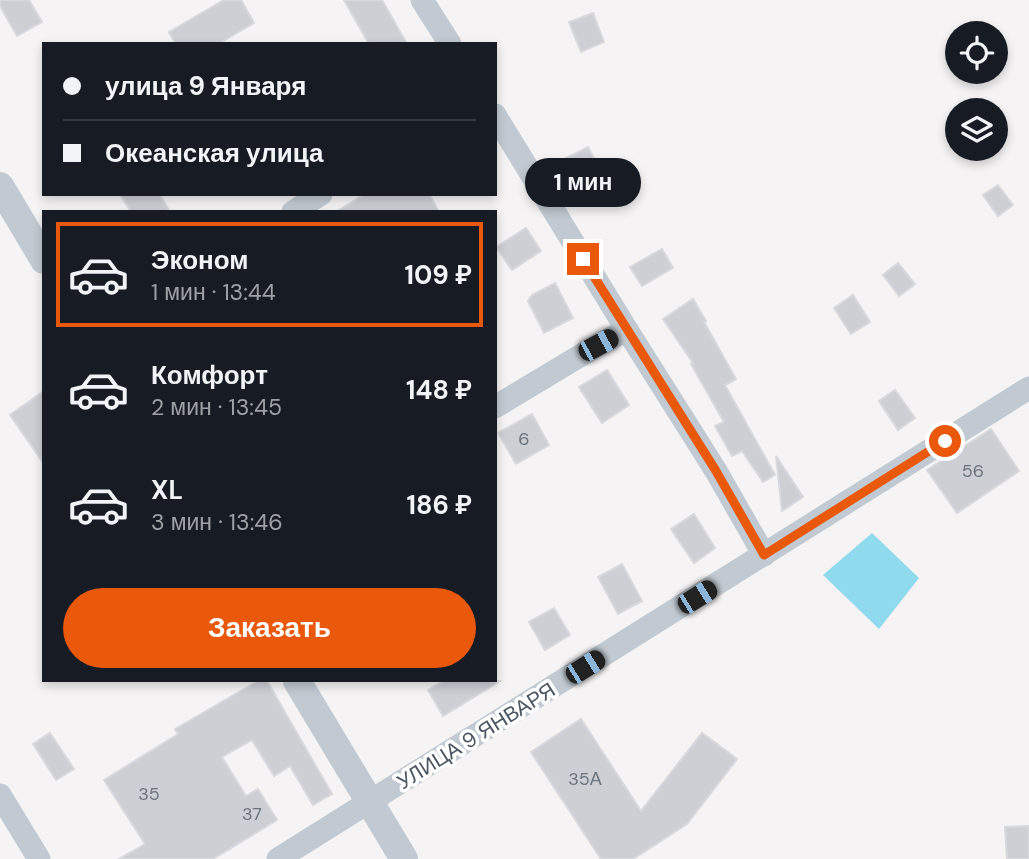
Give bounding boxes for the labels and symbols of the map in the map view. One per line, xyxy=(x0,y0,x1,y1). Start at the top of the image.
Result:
callout: 1 мин xyxy=(525,158,641,206)
route end xyxy=(567,243,599,275)
car xyxy=(575,326,622,364)
route start xyxy=(929,425,961,457)
house number: 6 xyxy=(518,427,530,451)
house number: 56 xyxy=(962,459,984,483)
car xyxy=(674,577,721,617)
car xyxy=(562,647,609,687)
street label: УЛИЦА 9 ЯНВАРЯ xyxy=(392,676,560,796)
house number: 35А xyxy=(568,767,602,791)
house number: 35 xyxy=(138,782,160,806)
house number: 37 xyxy=(242,802,262,826)

